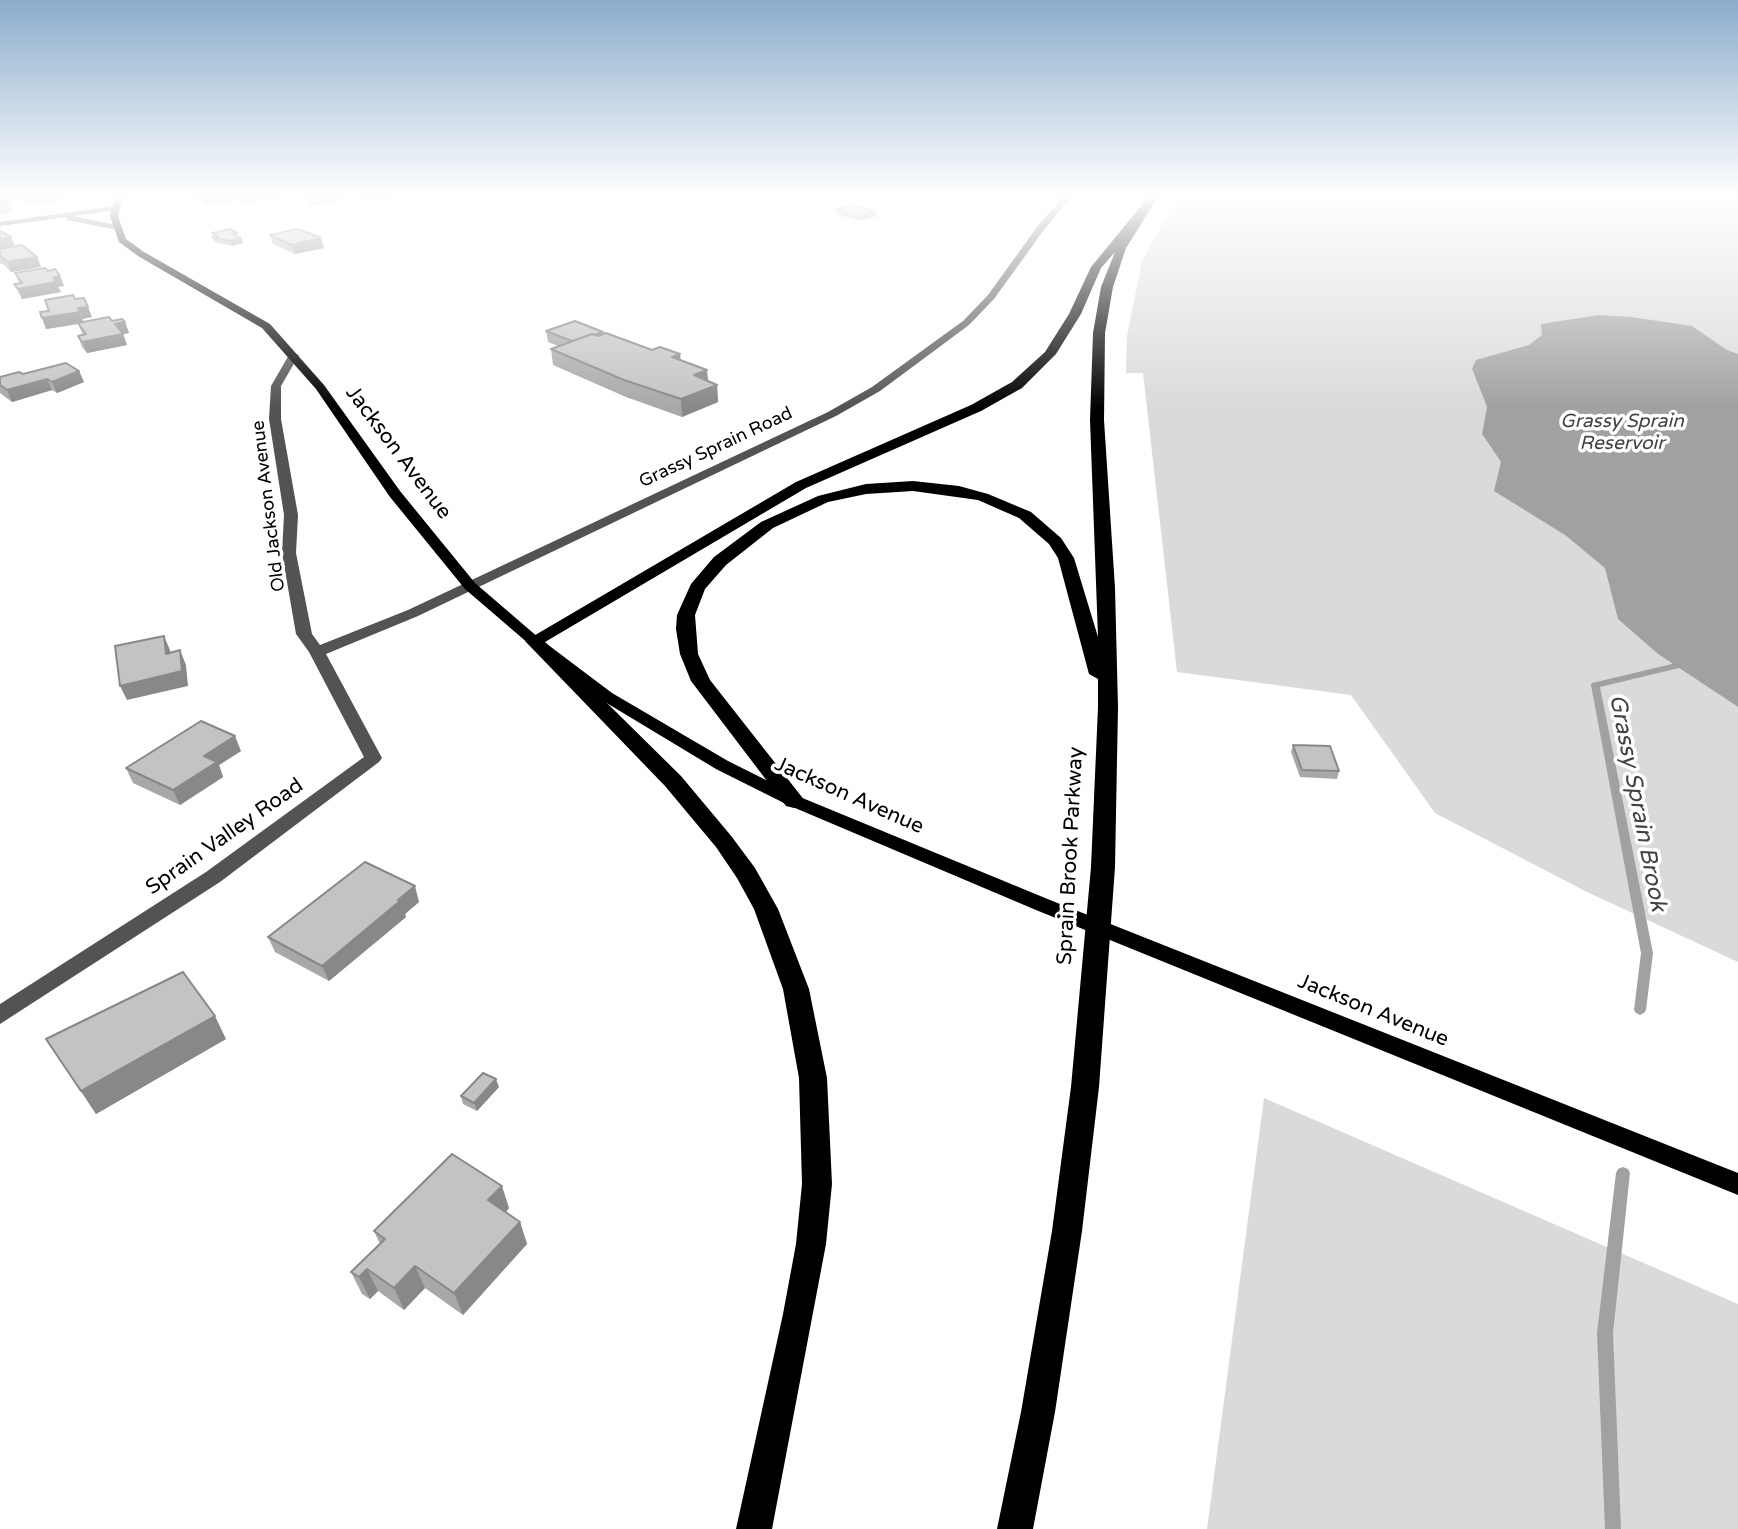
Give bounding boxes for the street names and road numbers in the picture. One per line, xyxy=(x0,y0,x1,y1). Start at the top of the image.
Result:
street label: Jackson Avenue xyxy=(340,381,456,525)
street label: Grassy Sprain Road xyxy=(636,403,796,493)
street label: Old Jackson Avenue xyxy=(248,419,290,593)
street label: Sprain Brook Parkway xyxy=(1053,746,1089,966)
street label: Jackson Avenue xyxy=(771,752,927,840)
street label: Sprain Valley Road xyxy=(141,773,309,901)
street label: Jackson Avenue xyxy=(1294,969,1452,1053)

